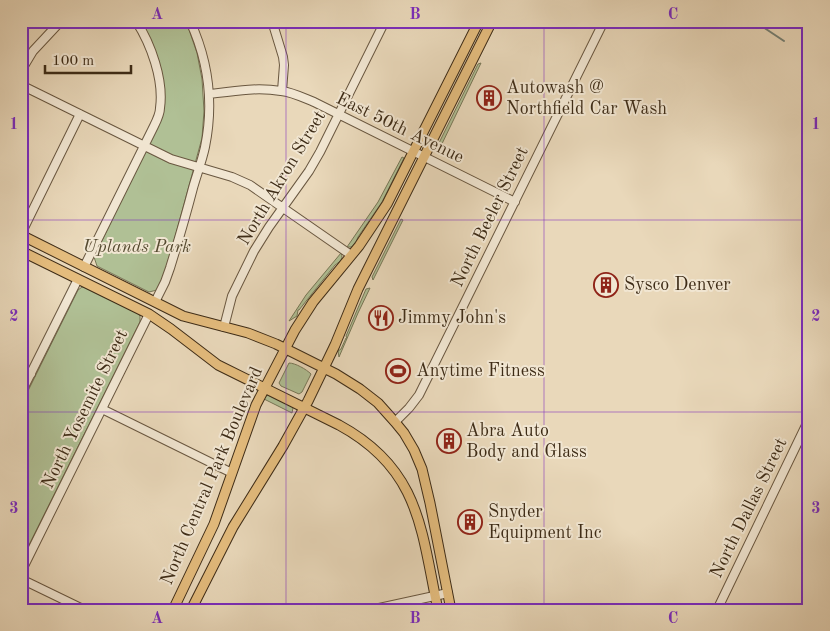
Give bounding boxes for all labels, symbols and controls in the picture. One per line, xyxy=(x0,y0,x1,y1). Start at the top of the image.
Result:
text: A xyxy=(151,7,163,23)
text: B xyxy=(409,7,421,23)
text: C xyxy=(668,7,678,23)
scale bar xyxy=(45,42,131,74)
text: 100 m xyxy=(52,54,94,69)
place label: Autowash @ Northfield Car Wash xyxy=(506,79,667,118)
building icon: Autowash @ Northfield Car Wash xyxy=(476,85,502,111)
street label: East 50th Avenue xyxy=(333,89,467,167)
street label: North Akron Street xyxy=(235,108,329,248)
text: 1 xyxy=(9,117,19,133)
text: 1 xyxy=(811,117,821,133)
street label: North Beeler Street xyxy=(448,144,532,290)
park label: Uplands Park xyxy=(83,238,191,256)
building icon: Sysco Denver xyxy=(593,272,619,298)
place label: Sysco Denver xyxy=(624,276,731,294)
restaurant icon: Jimmy John's xyxy=(368,305,394,331)
text: 2 xyxy=(9,309,19,325)
place label: Jimmy John's xyxy=(398,309,506,327)
text: 2 xyxy=(811,309,821,325)
street label: North Yosemite Street xyxy=(39,327,131,491)
sports icon: Anytime Fitness xyxy=(385,358,411,384)
place label: Anytime Fitness xyxy=(416,362,545,380)
street label: North Central Park Boulevard xyxy=(158,364,266,588)
place label: Abra Auto Body and Glass xyxy=(466,422,587,461)
building icon: Abra Auto Body and Glass xyxy=(436,428,462,454)
street label: North Dallas Street xyxy=(707,435,791,581)
text: 3 xyxy=(9,501,19,517)
text: 3 xyxy=(811,501,821,517)
place label: Snyder Equipment Inc xyxy=(488,503,602,542)
building icon: Snyder Equipment Inc xyxy=(457,509,483,535)
text: A xyxy=(151,611,163,627)
text: B xyxy=(409,611,421,627)
text: C xyxy=(668,611,678,627)

